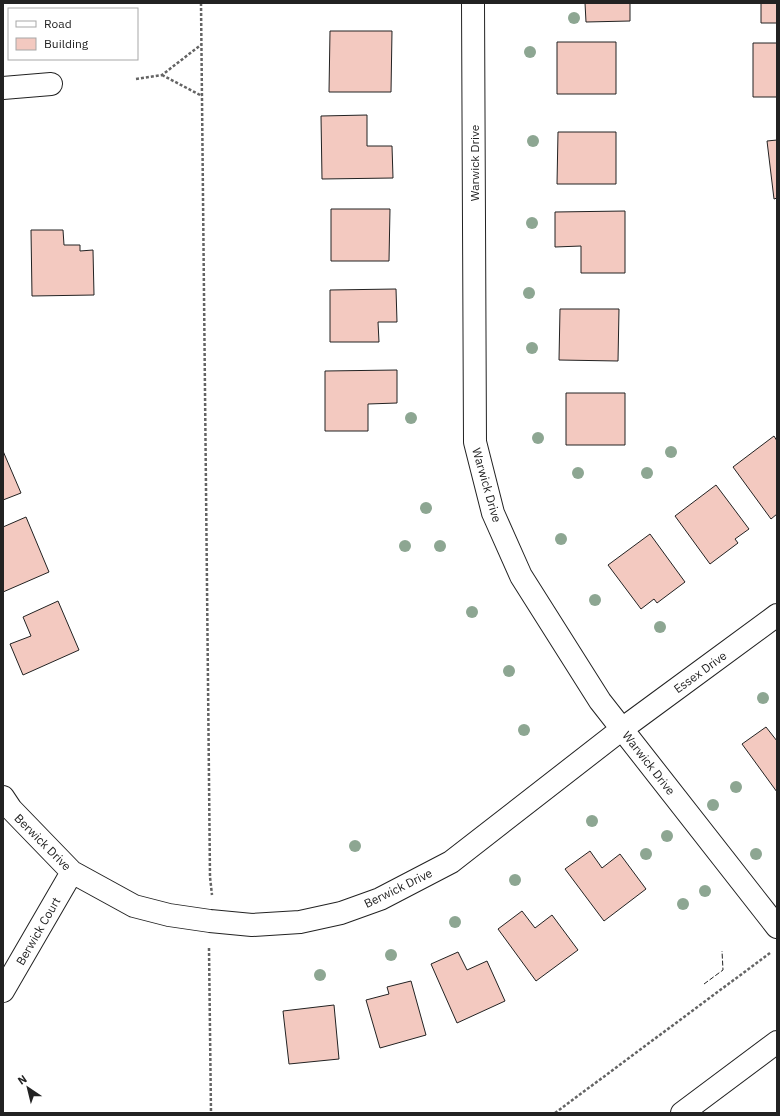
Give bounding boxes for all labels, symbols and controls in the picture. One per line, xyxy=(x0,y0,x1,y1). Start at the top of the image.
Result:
legend xyxy=(8,8,138,60)
text: Road xyxy=(44,16,72,31)
text: Building xyxy=(44,36,89,51)
street label: Warwick Drive xyxy=(467,124,482,201)
street label: Warwick Drive xyxy=(469,446,505,524)
street label: Essex Drive xyxy=(671,648,730,696)
street label: Warwick Drive xyxy=(619,728,679,798)
street label: Berwick Drive xyxy=(11,810,75,874)
street label: Berwick Drive xyxy=(361,865,435,911)
street label: Berwick Court xyxy=(13,894,63,968)
north arrow xyxy=(8,1068,48,1108)
text: N xyxy=(15,1072,30,1088)

